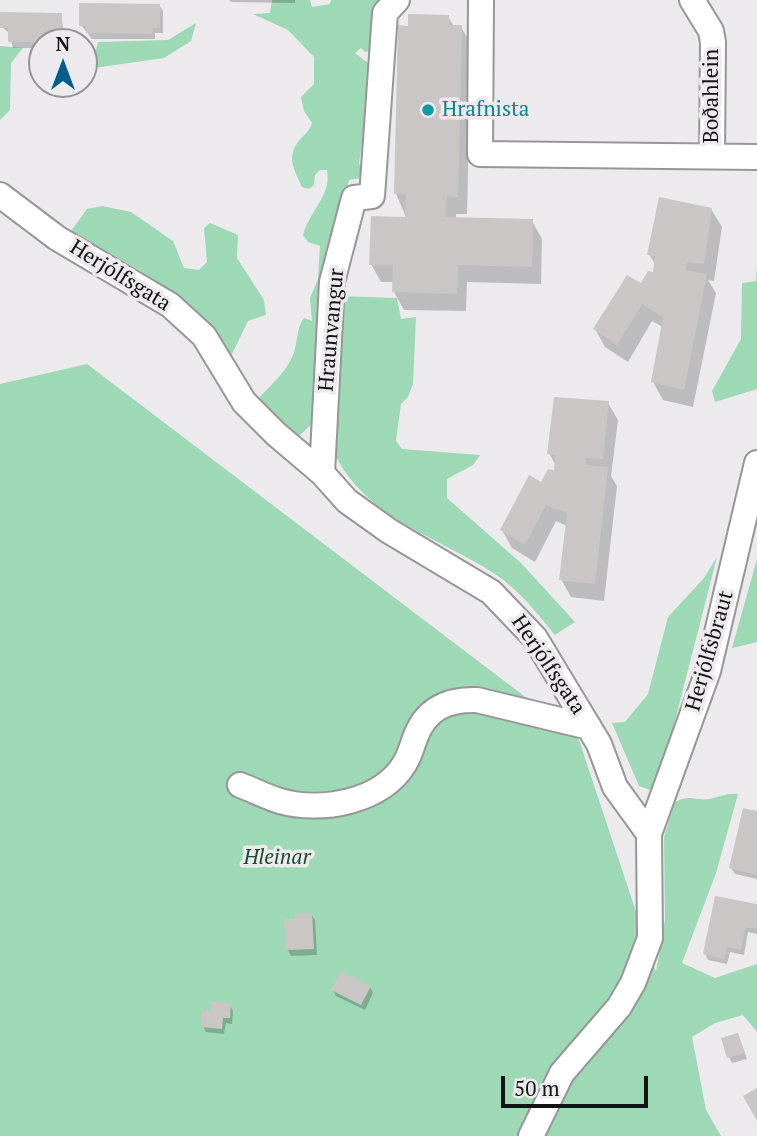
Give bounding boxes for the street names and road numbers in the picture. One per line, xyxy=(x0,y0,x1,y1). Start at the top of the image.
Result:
street label: Boðahlein xyxy=(699,49,725,143)
street label: Herjólfsgata xyxy=(65,235,175,317)
street label: Hraunvangur xyxy=(314,267,350,393)
street label: Herjólfsbraut xyxy=(681,588,739,714)
street label: Herjólfsgata xyxy=(506,611,590,719)

